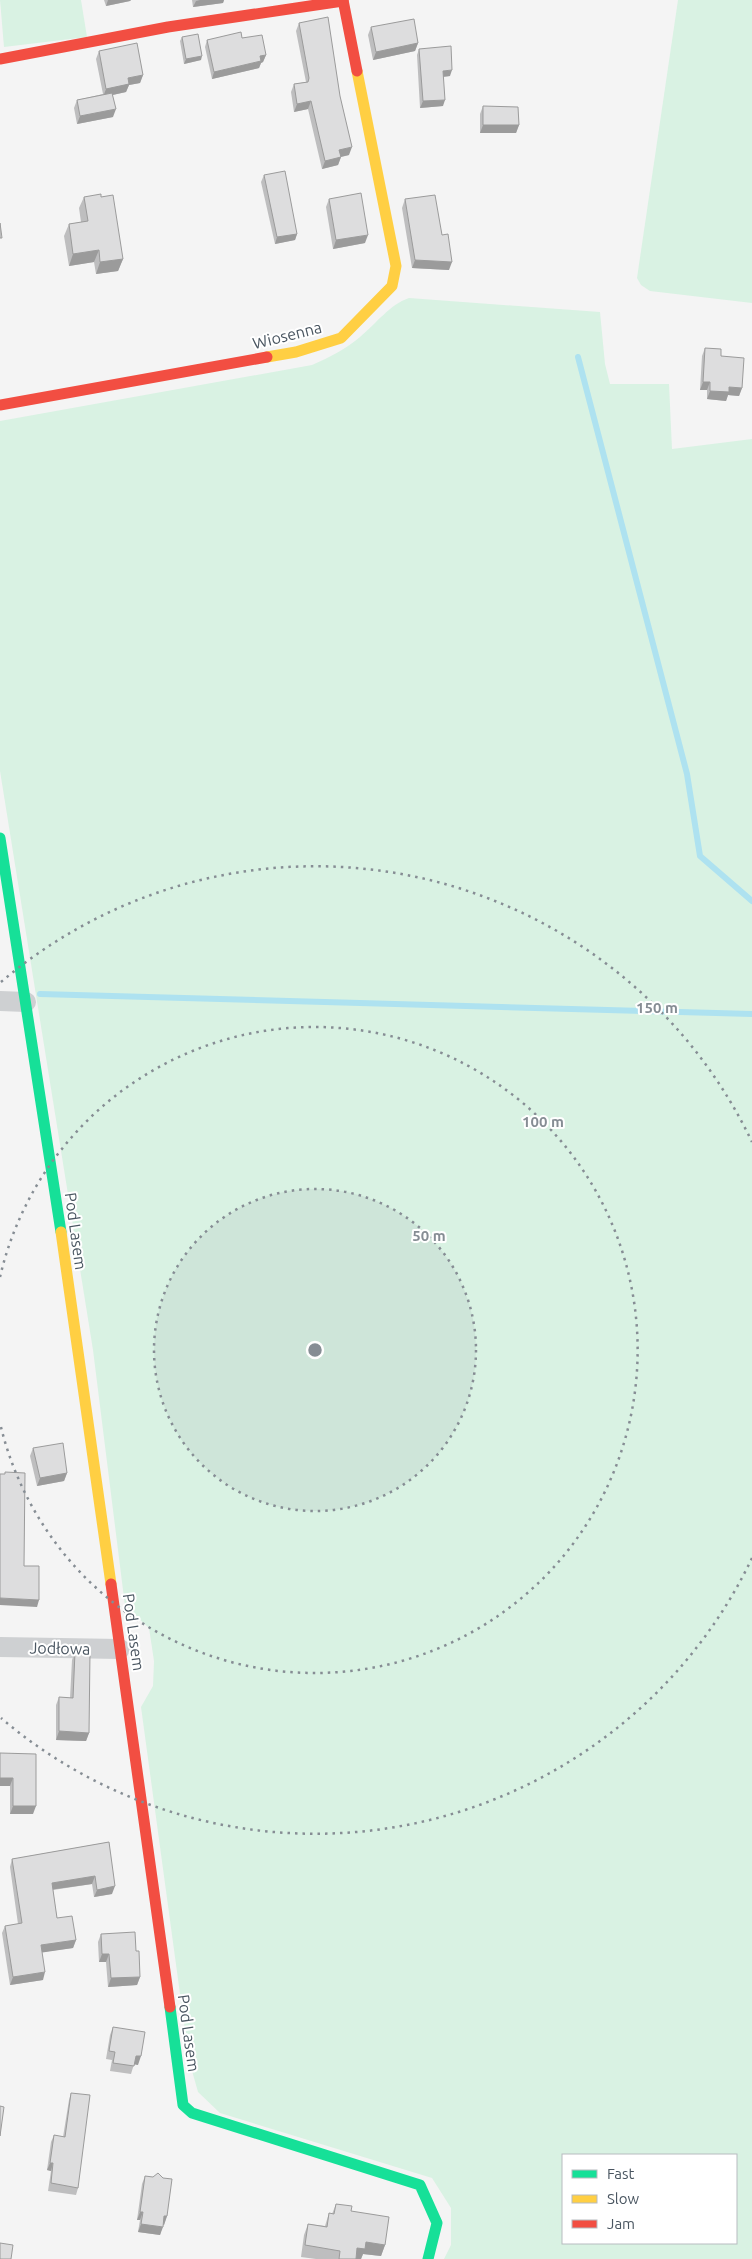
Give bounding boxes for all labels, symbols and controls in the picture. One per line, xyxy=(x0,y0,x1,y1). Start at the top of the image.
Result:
street label: Wiosenna xyxy=(251,318,323,352)
text: 150 m xyxy=(636,999,678,1016)
text: 100 m xyxy=(522,1113,564,1130)
street label: Pod Lasem xyxy=(62,1191,90,1271)
text: 50 m xyxy=(412,1227,446,1244)
centre of rings xyxy=(306,1341,324,1359)
street label: Pod Lasem xyxy=(120,1592,148,1672)
street label: Jodłowa xyxy=(29,1638,91,1658)
street label: Pod Lasem xyxy=(175,1993,203,2073)
legend xyxy=(562,2154,737,2244)
text: Fast xyxy=(607,2165,635,2182)
text: Slow xyxy=(607,2190,640,2207)
text: Jam xyxy=(607,2215,635,2232)

